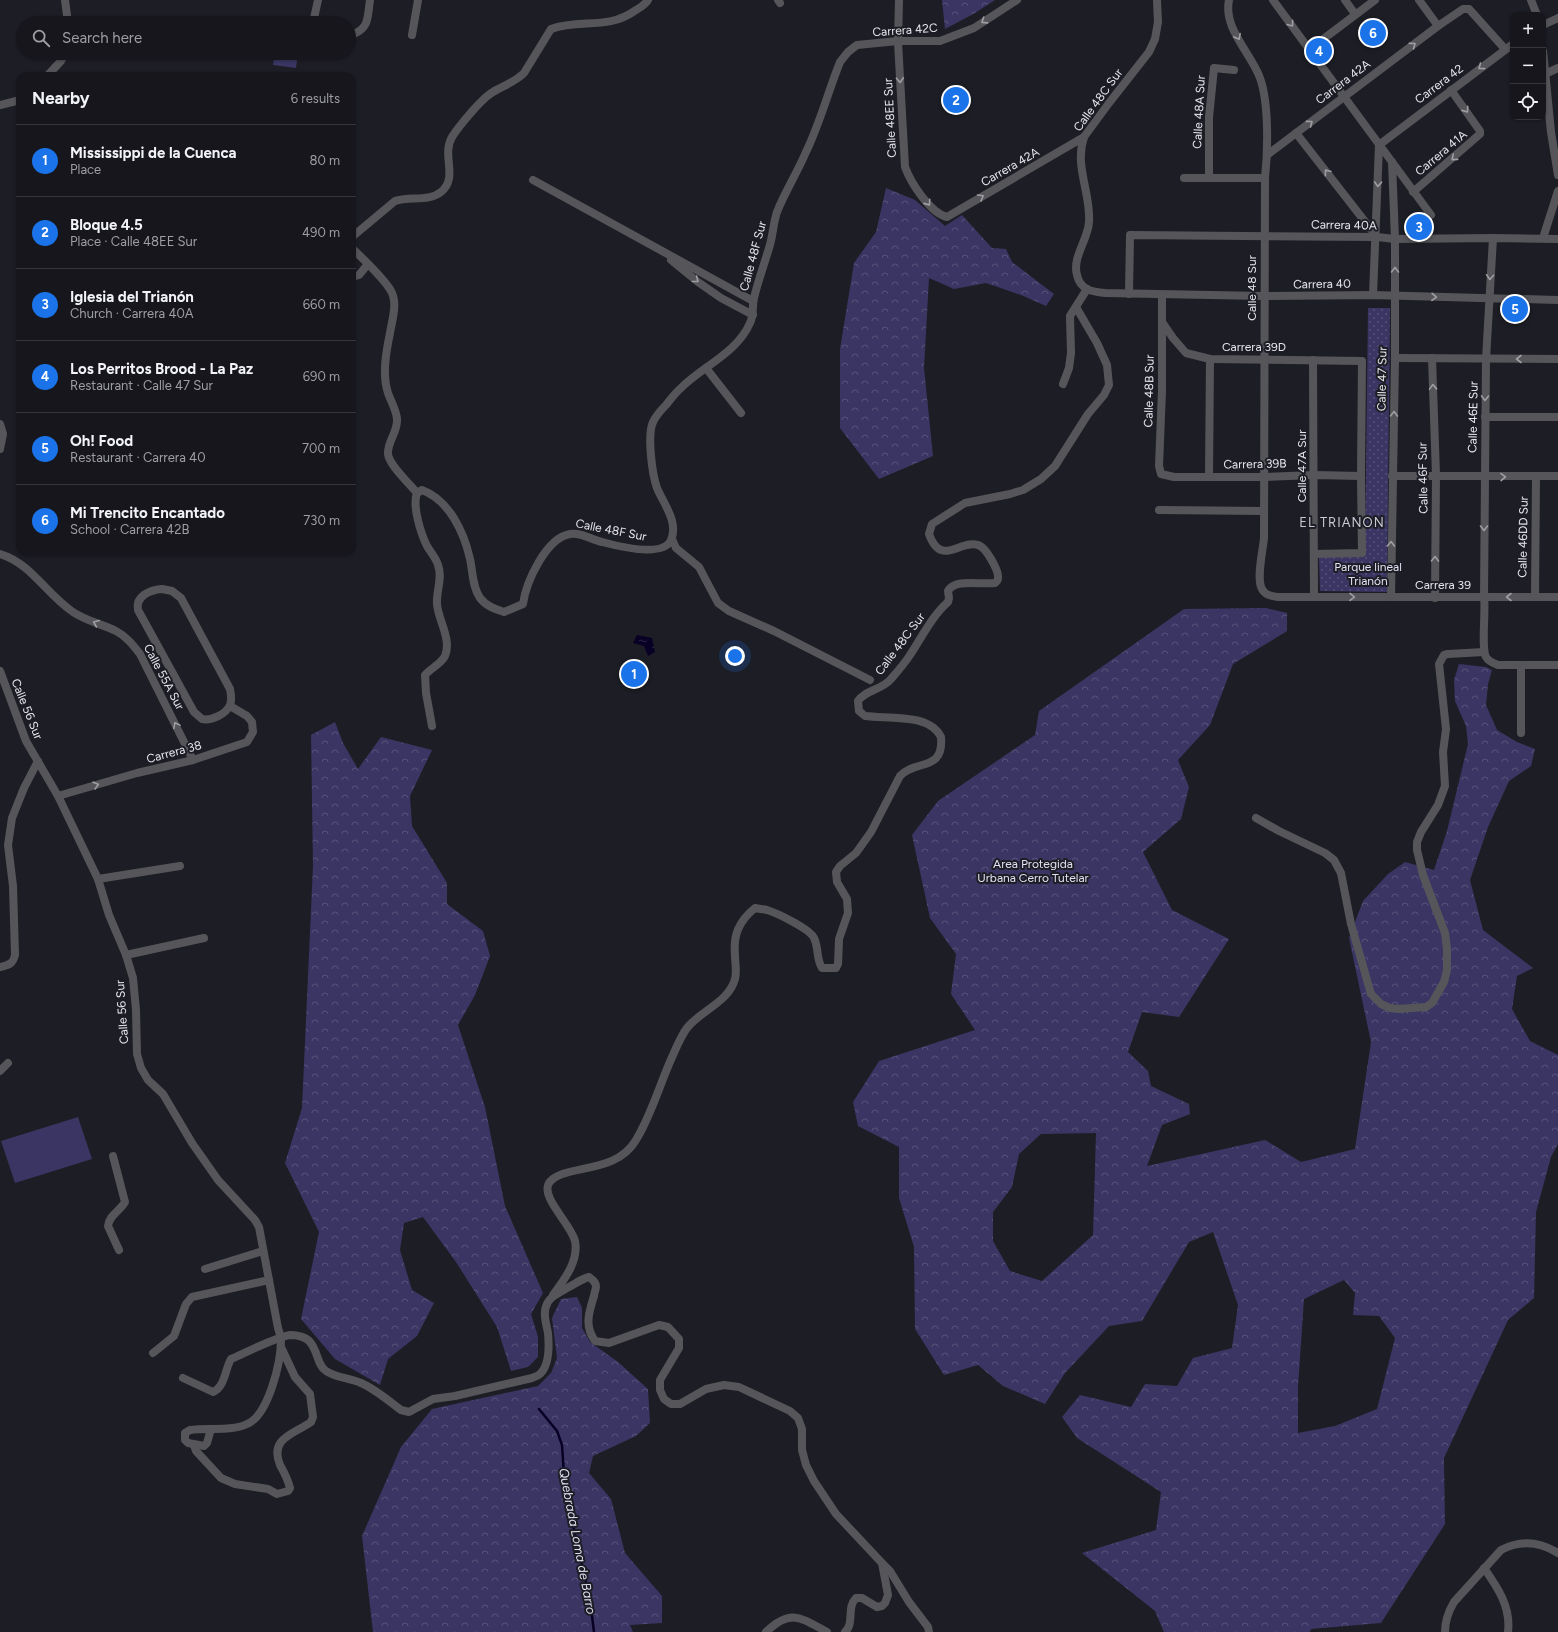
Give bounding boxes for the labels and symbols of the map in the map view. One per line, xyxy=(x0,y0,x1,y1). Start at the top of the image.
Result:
one-way arrow xyxy=(981,16,988,24)
pin: 6 xyxy=(1360,18,1386,48)
one-way arrow xyxy=(1287,20,1294,27)
street label: Carrera 42C xyxy=(872,21,938,39)
one-way arrow xyxy=(1233,33,1240,40)
pin: 4 xyxy=(1306,36,1332,66)
one-way arrow xyxy=(1409,42,1416,49)
street label: Carrera 42A xyxy=(1313,57,1373,107)
street label: Carrera 42 xyxy=(1412,61,1466,107)
one-way arrow xyxy=(1479,62,1486,69)
street label: Calle 48C Sur xyxy=(1071,66,1125,134)
street label: Calle 48A Sur xyxy=(1190,75,1208,149)
one-way arrow xyxy=(896,77,904,83)
street label: Calle 48EE Sur xyxy=(881,78,899,158)
pin: 2 xyxy=(943,85,969,115)
one-way arrow xyxy=(1461,106,1469,113)
one-way arrow xyxy=(1305,121,1312,128)
street label: Carrera 41A xyxy=(1412,127,1470,179)
street label: Carrera 42A xyxy=(978,145,1042,189)
one-way arrow xyxy=(1451,153,1458,160)
one-way arrow xyxy=(1325,170,1332,177)
one-way arrow xyxy=(1374,181,1382,187)
one-way arrow xyxy=(977,195,984,202)
one-way arrow xyxy=(923,199,931,206)
pin: 3 xyxy=(1406,212,1432,242)
street label: Carrera 40A xyxy=(1311,217,1377,233)
street label: Calle 48F Sur xyxy=(737,219,769,293)
street label: Calle 48 Sur xyxy=(1245,255,1259,321)
one-way arrow xyxy=(1391,267,1399,273)
one-way arrow xyxy=(1486,274,1495,280)
one-way arrow xyxy=(692,276,699,283)
street label: Carrera 40 xyxy=(1293,276,1351,292)
one-way arrow xyxy=(1431,293,1437,301)
pin: 5 xyxy=(1502,294,1528,324)
street label: Carrera 39D xyxy=(1222,340,1286,354)
street label: Calle 47 Sur xyxy=(1374,347,1390,411)
street label: Calle 48B Sur xyxy=(1141,354,1157,428)
one-way arrow xyxy=(1516,355,1522,363)
street label: Calle 46E Sur xyxy=(1465,381,1481,453)
one-way arrow xyxy=(1429,384,1438,390)
one-way arrow xyxy=(1481,395,1489,401)
one-way arrow xyxy=(1389,411,1398,417)
street label: Calle 47A Sur xyxy=(1295,430,1309,502)
street label: Calle 46F Sur xyxy=(1415,442,1431,514)
street label: Carrera 39B xyxy=(1223,456,1287,472)
one-way arrow xyxy=(1500,473,1506,481)
street label: Calle 46DD Sur xyxy=(1515,496,1531,578)
district label: EL TRIANON xyxy=(1299,515,1385,530)
street label: Calle 48F Sur xyxy=(574,516,648,544)
one-way arrow xyxy=(1480,525,1488,531)
one-way arrow xyxy=(1387,541,1395,547)
one-way arrow xyxy=(1431,556,1439,562)
park label: Parque lineal Trianón xyxy=(1334,560,1402,588)
street label: Carrera 39 xyxy=(1415,578,1471,592)
one-way arrow xyxy=(1349,593,1355,601)
one-way arrow xyxy=(1506,593,1512,601)
street label: Calle 48C Sur xyxy=(872,610,928,678)
one-way arrow xyxy=(93,619,100,627)
street label: Calle 55A Sur xyxy=(141,642,187,712)
your location xyxy=(725,646,745,666)
pin: 1 xyxy=(621,659,647,689)
street label: Calle 56 Sur xyxy=(8,677,46,741)
one-way arrow xyxy=(173,721,181,729)
street label: Carrera 38 xyxy=(145,738,203,766)
one-way arrow xyxy=(92,781,99,790)
park label: Area Protegida Urbana Cerro Tutelar xyxy=(977,857,1089,885)
street label: Calle 56 Sur xyxy=(113,979,131,1045)
water label: Quebrada Loma de Barro xyxy=(556,1467,599,1616)

